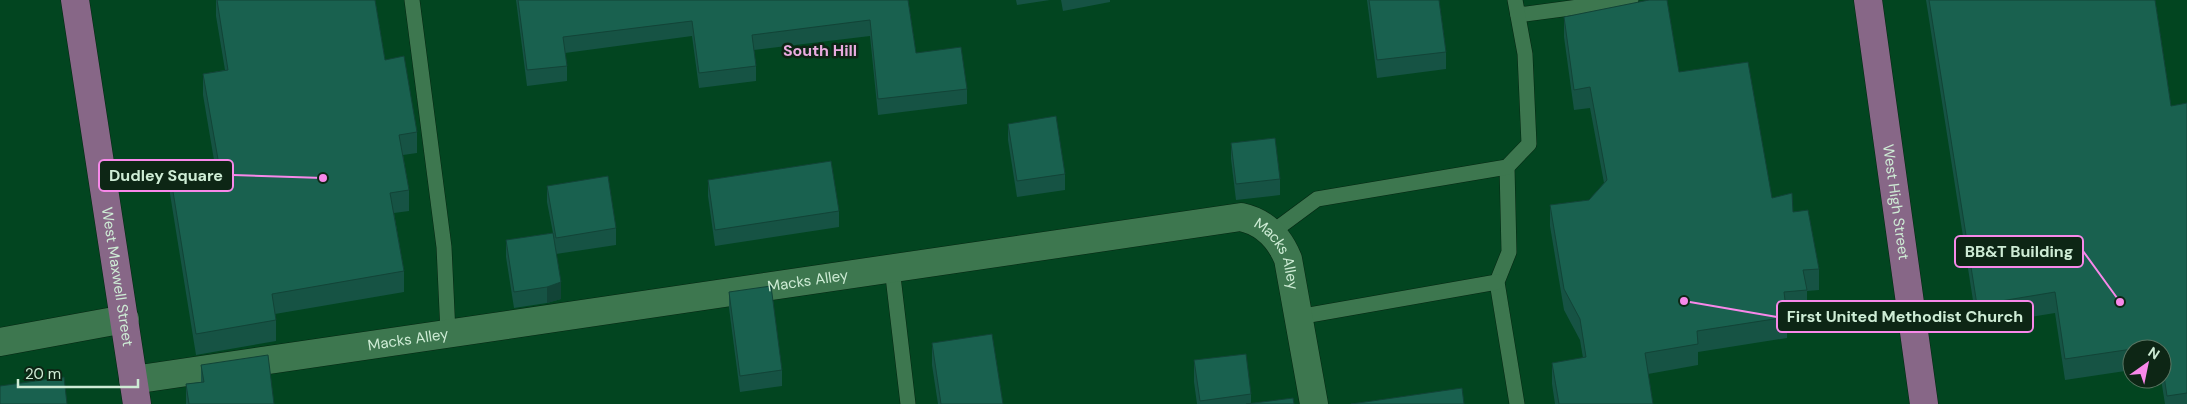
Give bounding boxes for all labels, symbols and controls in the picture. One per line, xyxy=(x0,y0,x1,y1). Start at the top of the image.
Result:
district label: South Hill xyxy=(783,40,857,61)
street label: West High Street xyxy=(1878,143,1914,261)
callout: Dudley Square xyxy=(99,160,233,191)
text: Dudley Square xyxy=(109,165,223,186)
street label: West Maxwell Street xyxy=(97,206,138,348)
street label: Macks Alley xyxy=(1250,213,1303,292)
callout: BB&T Building xyxy=(1955,236,2083,267)
text: BB&T Building xyxy=(1965,241,2073,262)
street label: Macks Alley xyxy=(766,265,850,297)
callout: First United Methodist Church xyxy=(1777,301,2033,332)
text: First United Methodist Church xyxy=(1787,306,2023,327)
street label: Macks Alley xyxy=(366,324,450,355)
north arrow xyxy=(2122,339,2172,389)
text: N xyxy=(2145,343,2163,363)
scale bar xyxy=(18,356,138,388)
text: 20 m xyxy=(25,364,61,384)

